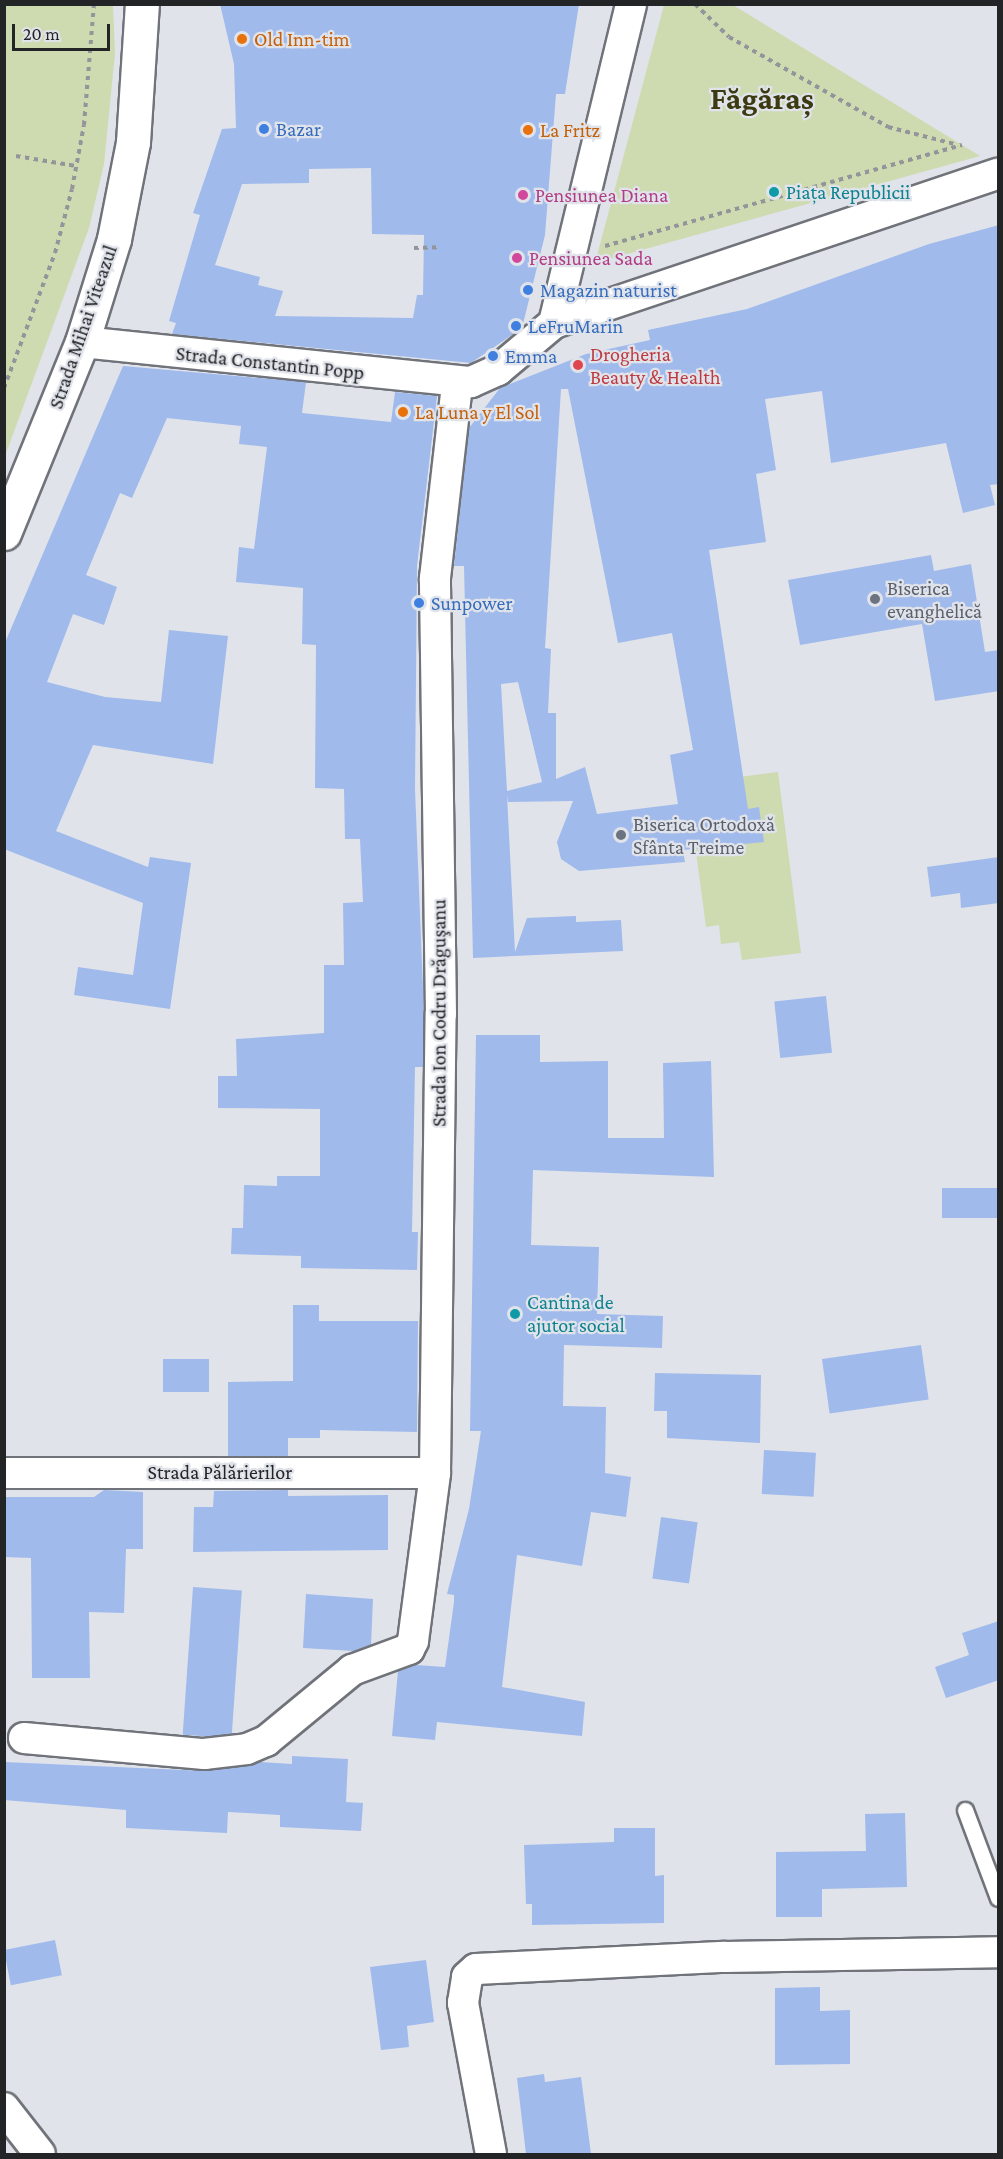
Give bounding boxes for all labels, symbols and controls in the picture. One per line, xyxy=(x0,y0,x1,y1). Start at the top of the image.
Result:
scale bar xyxy=(15,12,112,50)
text: 20 m xyxy=(23,24,60,44)
place label: Old Inn-tim xyxy=(254,27,350,51)
marker: Old Inn-tim xyxy=(235,32,249,46)
district label: Făgăraș xyxy=(710,79,814,117)
place label: Bazar xyxy=(276,117,321,141)
place label: La Fritz xyxy=(540,118,600,142)
marker: Bazar xyxy=(257,122,271,136)
marker: La Fritz xyxy=(521,123,535,137)
place label: Piața Republicii xyxy=(786,180,910,204)
place label: Pensiunea Diana xyxy=(535,183,668,207)
marker: Piața Republicii xyxy=(767,185,781,199)
marker: Pensiunea Diana xyxy=(516,188,530,202)
street label: Strada Mihai Viteazul xyxy=(44,242,122,412)
place label: Pensiunea Sada xyxy=(529,246,653,270)
marker: Pensiunea Sada xyxy=(510,251,524,265)
place label: Magazin naturist xyxy=(540,278,677,302)
marker: Magazin naturist xyxy=(521,283,535,297)
place label: LeFruMarin xyxy=(528,314,623,338)
marker: LeFruMarin xyxy=(509,319,523,333)
street label: Strada Constantin Popp xyxy=(175,341,365,385)
place label: Drogheria Beauty & Health xyxy=(590,342,721,389)
place label: Emma xyxy=(505,344,557,368)
marker: Emma xyxy=(486,349,500,363)
marker: Drogheria Beauty & Health xyxy=(571,358,585,372)
place label: La Luna y El Sol xyxy=(415,400,540,424)
marker: La Luna y El Sol xyxy=(396,405,410,419)
place label: Biserica evanghelică xyxy=(887,576,982,623)
place label: Sunpower xyxy=(431,591,513,615)
marker: Biserica evanghelică xyxy=(868,592,882,606)
marker: Sunpower xyxy=(412,596,426,610)
place label: Biserica Ortodoxă Sfânta Treime xyxy=(633,812,775,859)
marker: Biserica Ortodoxă Sfânta Treime xyxy=(614,828,628,842)
street label: Strada Ion Codru Drăguşanu xyxy=(427,899,451,1127)
place label: Cantina de ajutor social xyxy=(527,1290,625,1337)
marker: Cantina de ajutor social xyxy=(508,1307,522,1321)
street label: Strada Pălărierilor xyxy=(148,1460,292,1484)

